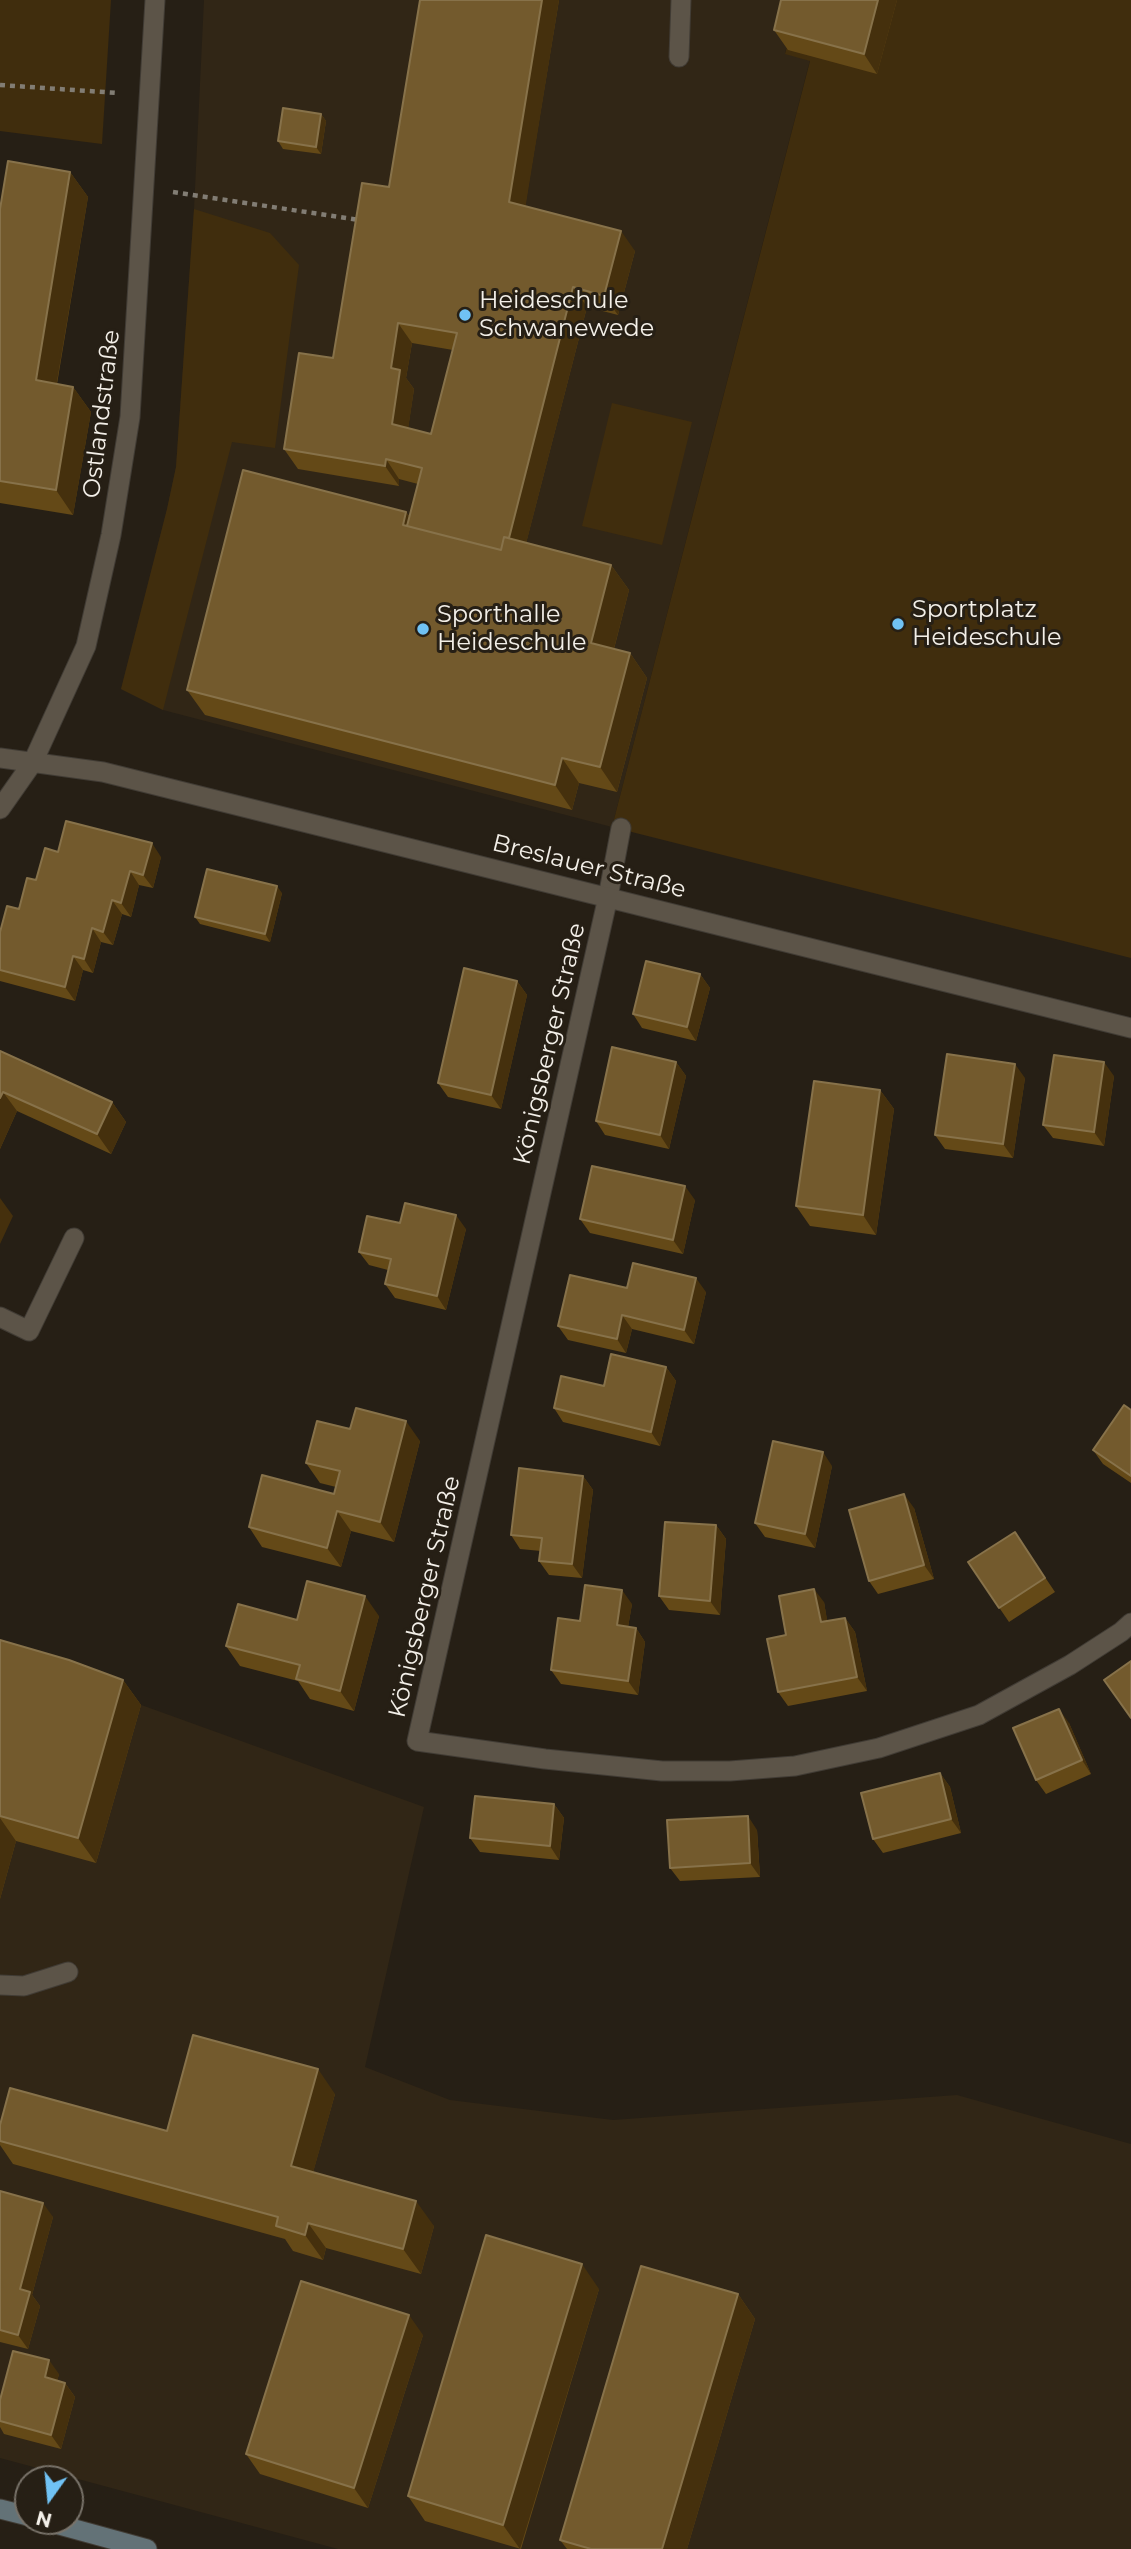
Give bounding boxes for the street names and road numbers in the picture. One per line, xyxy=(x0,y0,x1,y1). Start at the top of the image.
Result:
street label: Ostlandstraße xyxy=(77,328,127,500)
street label: Breslauer Straße xyxy=(489,829,689,905)
street label: Königsberger Straße xyxy=(508,920,592,1168)
street label: Königsberger Straße xyxy=(383,1473,467,1721)

